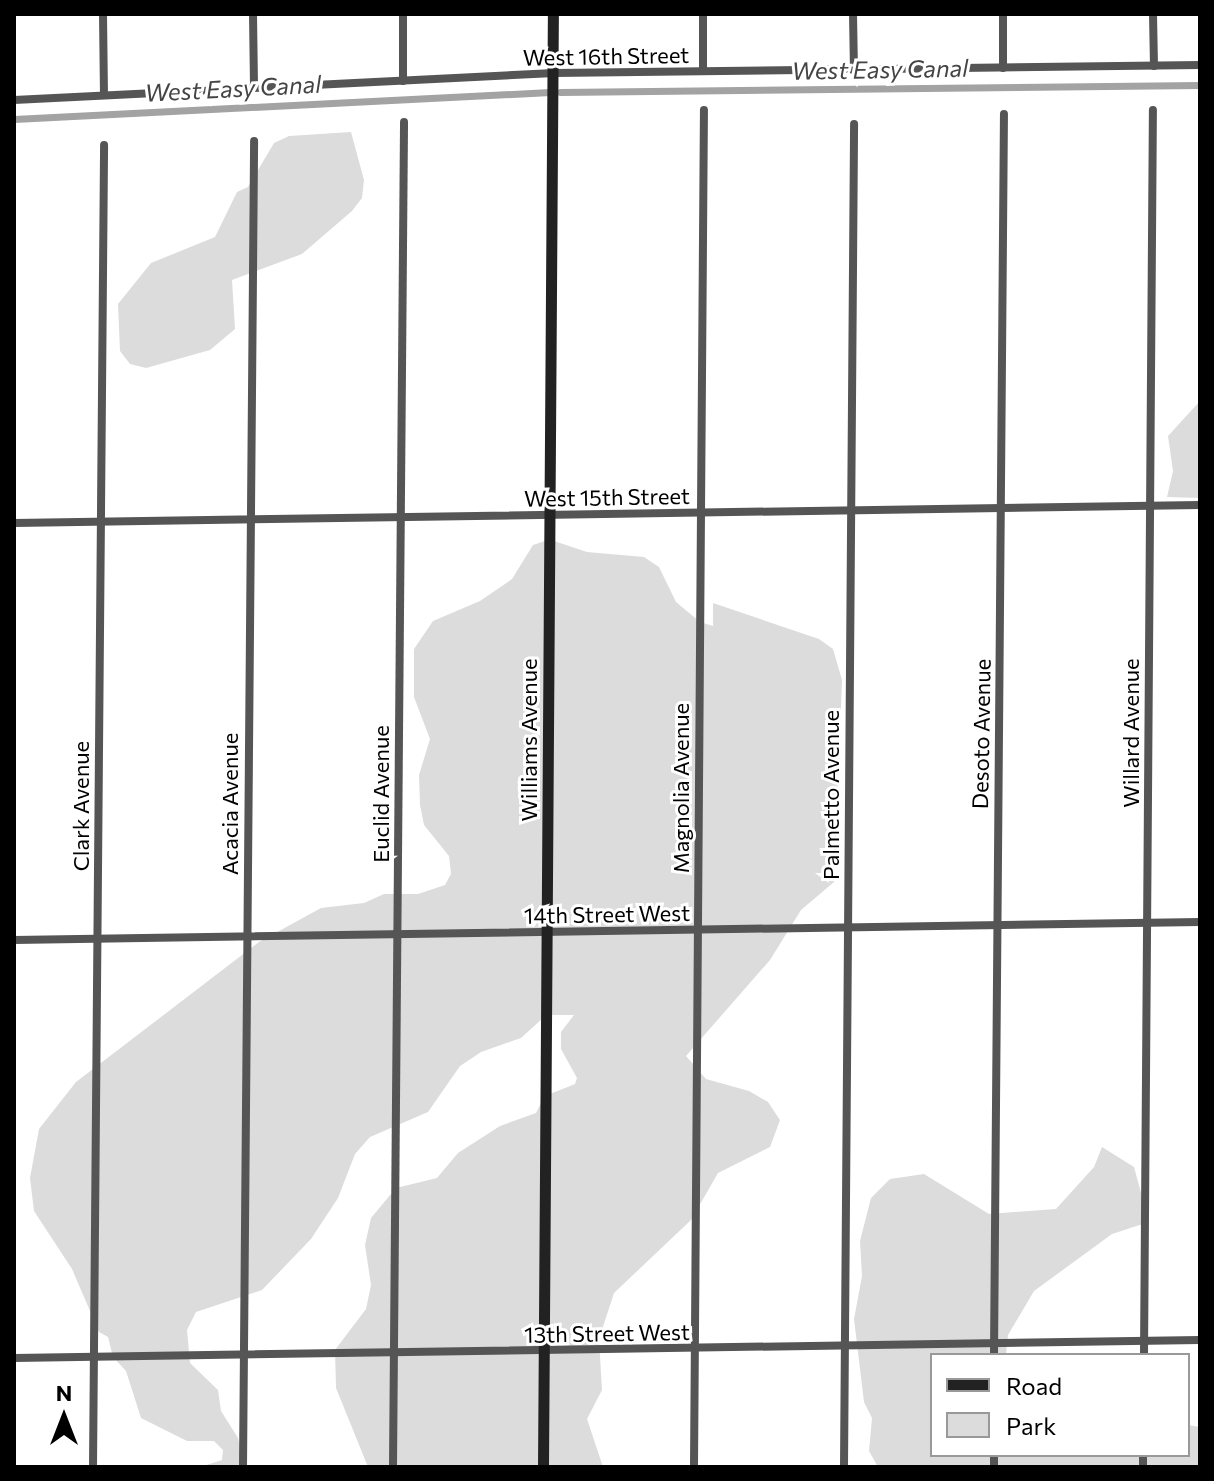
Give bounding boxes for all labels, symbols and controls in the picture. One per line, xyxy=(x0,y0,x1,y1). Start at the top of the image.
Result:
street label: West 16th Street xyxy=(523,41,689,71)
water label: West Easy Canal xyxy=(791,53,969,85)
water label: West Easy Canal xyxy=(144,69,322,107)
street label: West 15th Street xyxy=(524,482,690,512)
street label: Williams Avenue xyxy=(516,658,542,822)
street label: Willard Avenue xyxy=(1118,658,1144,808)
street label: Desoto Avenue xyxy=(966,659,996,809)
street label: Magnolia Avenue xyxy=(668,703,694,873)
street label: Palmetto Avenue xyxy=(818,710,844,880)
street label: Euclid Avenue xyxy=(368,725,394,863)
street label: Acacia Avenue xyxy=(217,733,243,875)
street label: Clark Avenue xyxy=(68,741,94,871)
street label: 14th Street West xyxy=(524,899,690,929)
street label: 13th Street West xyxy=(524,1318,690,1348)
legend xyxy=(930,1353,1190,1457)
text: Road xyxy=(1006,1371,1062,1400)
north arrow xyxy=(24,1377,104,1457)
text: N xyxy=(56,1379,72,1406)
text: Park xyxy=(1006,1411,1056,1440)

